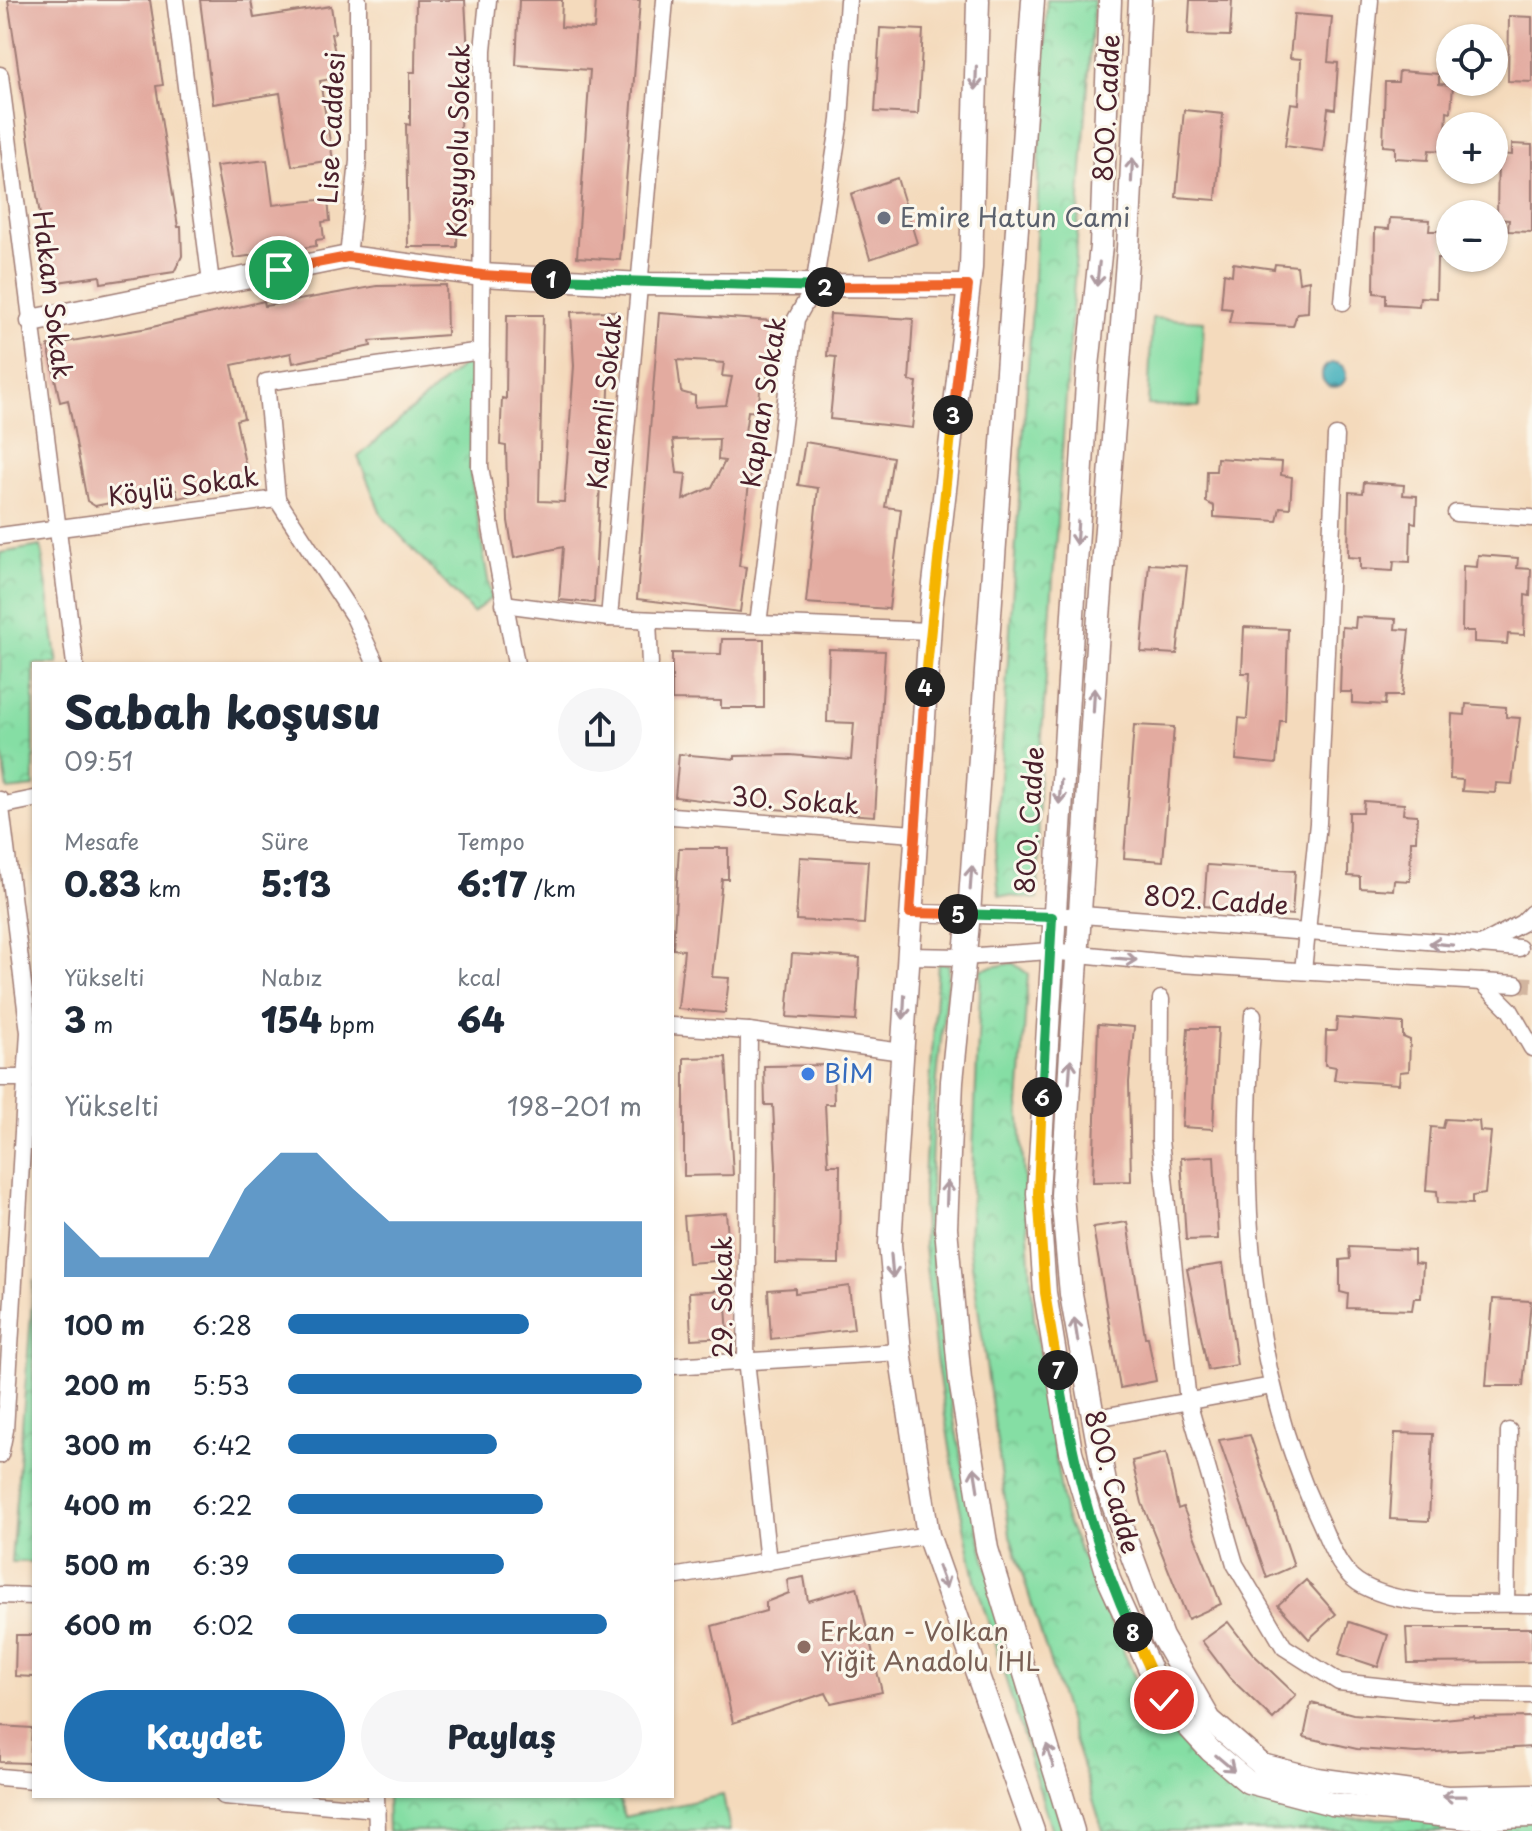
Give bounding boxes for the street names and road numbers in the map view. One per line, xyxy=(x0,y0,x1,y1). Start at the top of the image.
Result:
street label: 800. Cadde xyxy=(1082,33,1129,183)
street label: Koşuyolu Sokak xyxy=(436,43,479,239)
street label: Lise Caddesi xyxy=(307,51,354,205)
street label: Hakan Sokak xyxy=(24,208,83,381)
street label: Kalemli Sokak xyxy=(576,312,631,492)
street label: Kaplan Sokak xyxy=(730,313,795,490)
street label: Köylü Sokak xyxy=(105,456,261,515)
street label: 800. Cadde xyxy=(1004,745,1053,895)
street label: 30. Sokak xyxy=(730,776,861,823)
street label: 802. Cadde xyxy=(1142,875,1290,924)
street label: 29. Sokak xyxy=(702,1236,741,1358)
street label: 800. Cadde xyxy=(1076,1405,1151,1558)

